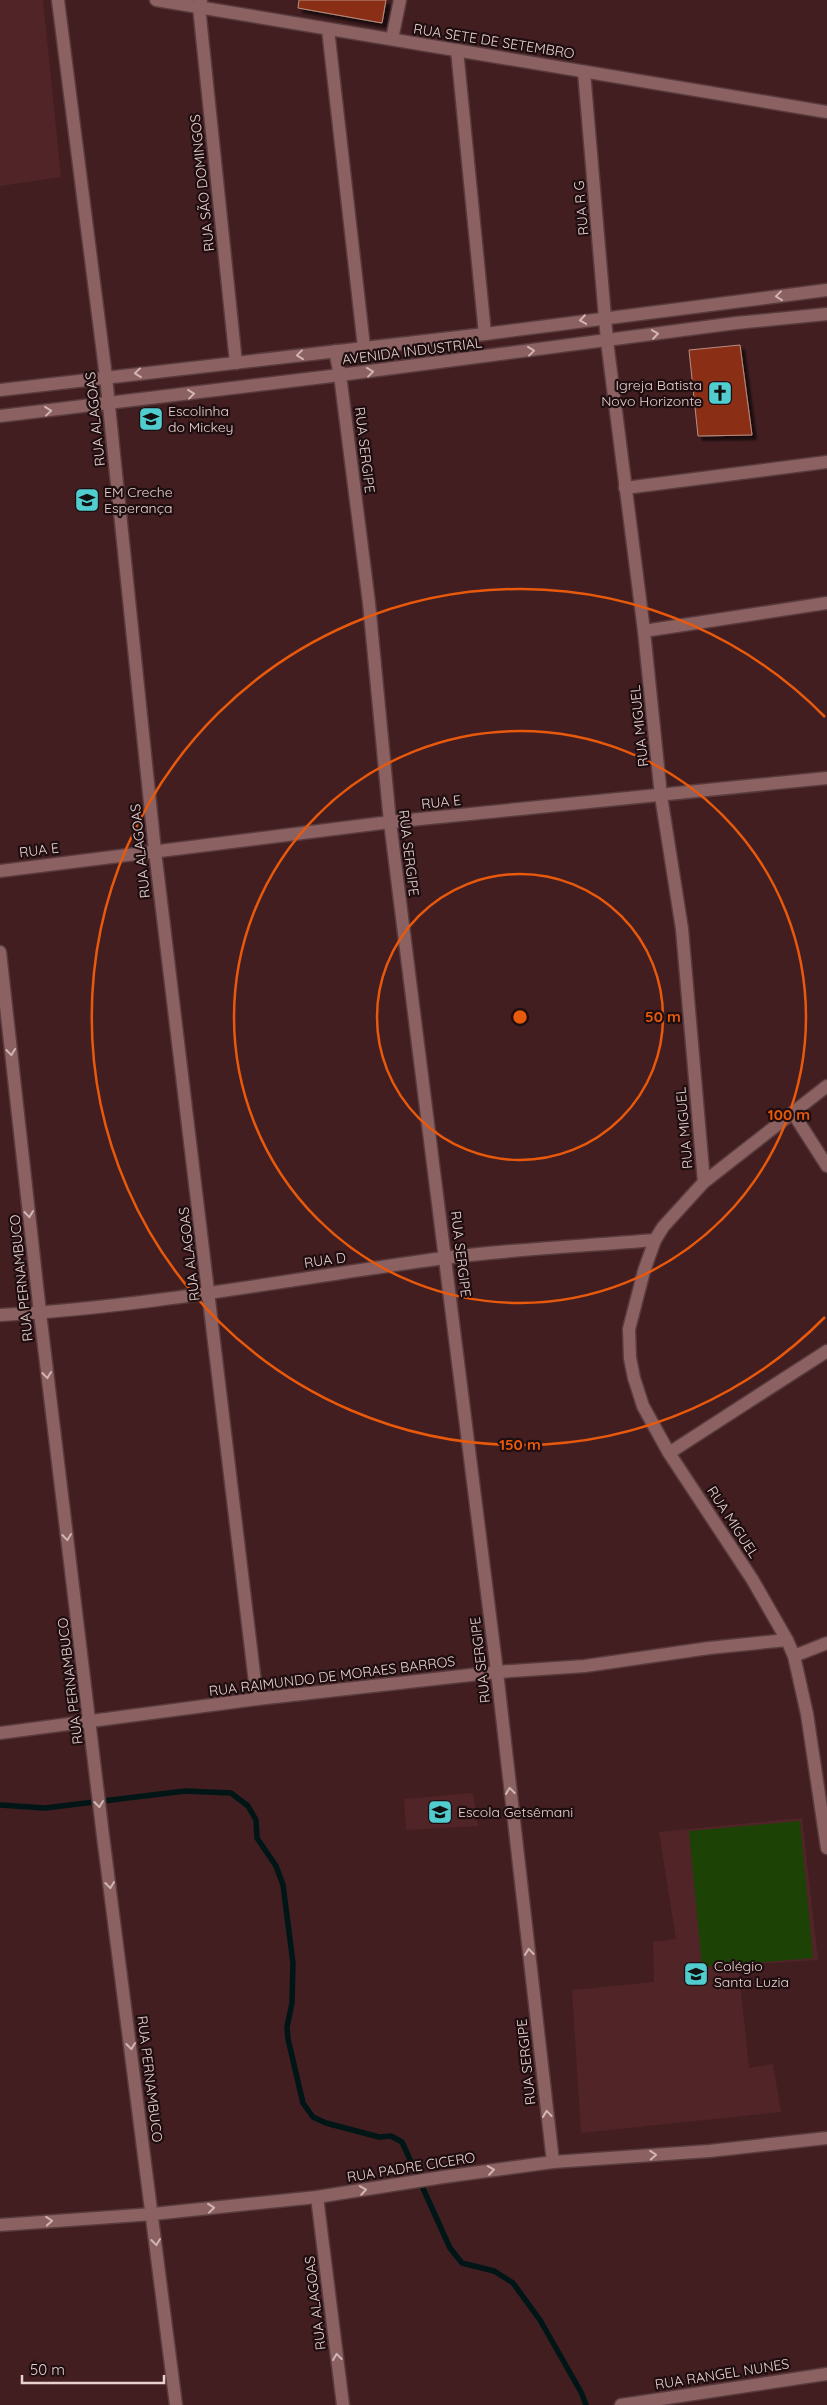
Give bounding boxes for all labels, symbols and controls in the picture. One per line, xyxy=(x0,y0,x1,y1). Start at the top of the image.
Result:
street label: RUA SETE DE SETEMBRO xyxy=(412,19,576,63)
street label: RUA SÃO DOMINGOS xyxy=(186,113,218,253)
street label: RUA R G xyxy=(570,180,592,236)
one-way arrow xyxy=(774,290,782,301)
one-way arrow xyxy=(578,315,587,325)
one-way arrow xyxy=(651,330,660,340)
street label: AVENIDA INDUSTRIAL xyxy=(341,333,484,369)
one-way arrow xyxy=(527,346,535,357)
one-way arrow xyxy=(295,349,303,360)
one-way arrow xyxy=(134,367,142,378)
one-way arrow xyxy=(366,367,374,378)
street label: RUA ALAGOAS xyxy=(81,371,109,467)
place label: Igreja Batista Novo Horizonte xyxy=(601,376,702,410)
church icon: Igreja Batista Novo Horizonte xyxy=(707,380,733,406)
one-way arrow xyxy=(187,389,195,400)
place label: Escolinha do Mickey xyxy=(168,402,234,436)
one-way arrow xyxy=(45,406,53,417)
school or university icon: Escolinha do Mickey xyxy=(138,406,164,432)
street label: RUA SERGIPE xyxy=(351,406,379,494)
place label: EM Creche Esperança xyxy=(104,483,173,517)
school or university icon: EM Creche Esperança xyxy=(74,487,100,513)
street label: RUA MIGUEL xyxy=(626,684,652,768)
street label: RUA E xyxy=(420,791,462,813)
street label: RUA ALAGOAS xyxy=(126,803,154,899)
street label: RUA SERGIPE xyxy=(395,809,423,897)
street label: RUA E xyxy=(18,839,60,861)
text: 50 m xyxy=(645,1007,681,1026)
centre of rings xyxy=(511,1008,529,1026)
one-way arrow xyxy=(5,1049,16,1057)
street label: RUA MIGUEL xyxy=(671,1086,697,1170)
text: 100 m xyxy=(768,1105,810,1124)
street label: RUA ALAGOAS xyxy=(174,1206,204,1302)
one-way arrow xyxy=(23,1210,34,1218)
street label: RUA SERGIPE xyxy=(447,1210,475,1298)
street label: RUA PERNAMBUCO xyxy=(5,1213,37,1342)
street label: RUA D xyxy=(303,1248,347,1272)
one-way arrow xyxy=(41,1372,52,1380)
text: 150 m xyxy=(499,1435,541,1454)
street label: RUA MIGUEL xyxy=(703,1483,763,1562)
one-way arrow xyxy=(61,1533,72,1541)
street label: RUA PERNAMBUCO xyxy=(53,1616,87,1745)
street label: RUA SERGIPE xyxy=(466,1616,494,1704)
street label: RUA RAIMUNDO DE MORAES BARROS xyxy=(208,1652,456,1700)
one-way arrow xyxy=(505,1786,516,1794)
school or university icon: Escola Getsêmani xyxy=(427,1799,453,1825)
one-way arrow xyxy=(94,1800,104,1809)
place label: Escola Getsêmani xyxy=(458,1803,573,1821)
one-way arrow xyxy=(104,1881,115,1889)
one-way arrow xyxy=(524,1948,535,1956)
place label: Colégio Santa Luzia xyxy=(714,1957,789,1991)
school or university icon: Colégio Santa Luzia xyxy=(683,1961,709,1987)
street label: RUA PERNAMBUCO xyxy=(133,2015,167,2144)
street label: RUA SERGIPE xyxy=(513,2018,539,2106)
one-way arrow xyxy=(125,2042,136,2050)
one-way arrow xyxy=(542,2109,553,2117)
street label: RUA PADRE CICERO xyxy=(345,2148,477,2186)
one-way arrow xyxy=(649,2149,657,2160)
one-way arrow xyxy=(487,2165,495,2176)
one-way arrow xyxy=(358,2186,367,2196)
one-way arrow xyxy=(207,2203,215,2214)
one-way arrow xyxy=(45,2216,53,2227)
one-way arrow xyxy=(150,2238,161,2246)
street label: RUA ALAGOAS xyxy=(300,2255,330,2351)
scale bar xyxy=(22,2352,165,2384)
one-way arrow xyxy=(332,2352,343,2360)
street label: RUA RANGEL NUNES xyxy=(654,2354,791,2394)
text: 50 m xyxy=(30,2360,65,2379)

